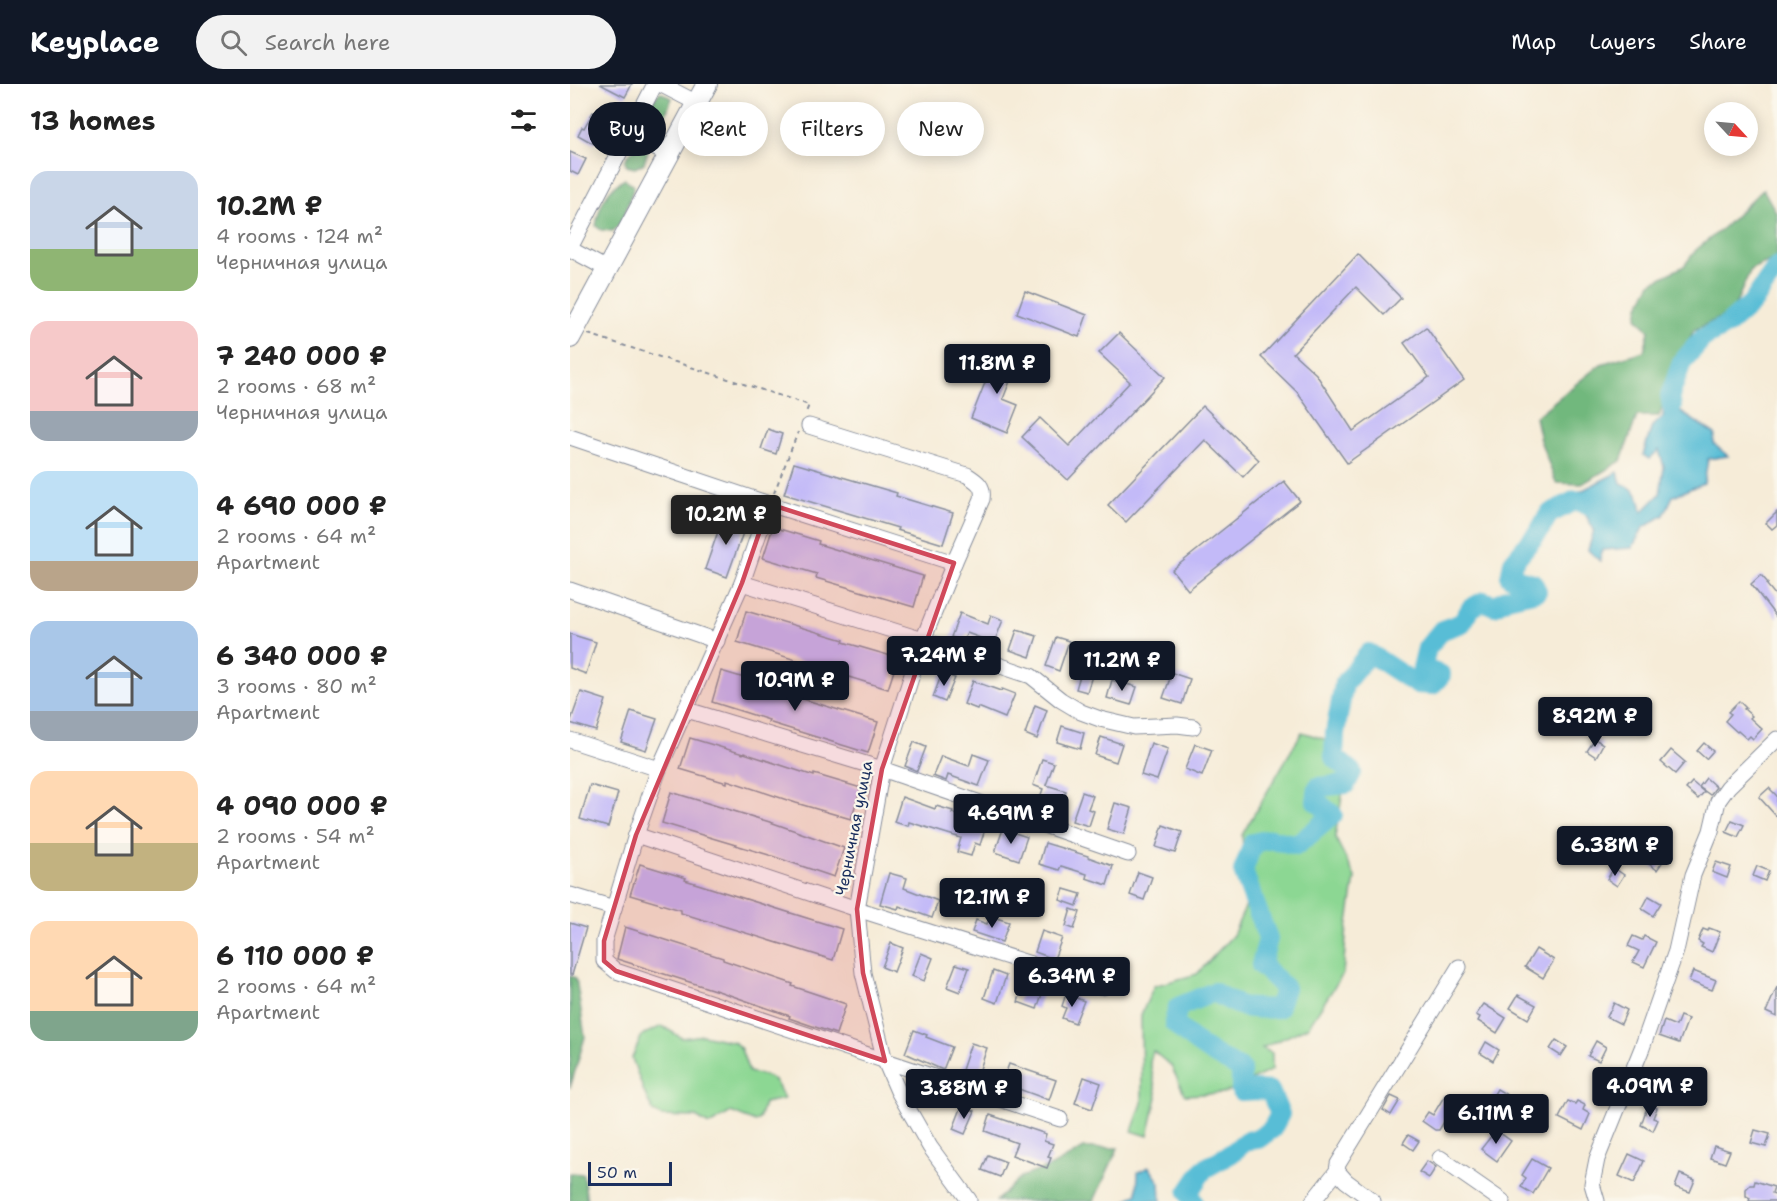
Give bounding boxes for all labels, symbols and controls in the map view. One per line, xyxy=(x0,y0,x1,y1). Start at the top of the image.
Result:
search box xyxy=(196,15,616,69)
text: Keyplace xyxy=(30,23,160,61)
icon: search xyxy=(217,26,250,59)
text: Search here xyxy=(265,28,390,57)
text: Map xyxy=(1511,28,1556,56)
text: Layers xyxy=(1589,28,1656,56)
text: Share xyxy=(1689,28,1747,56)
chip: Buy xyxy=(588,102,666,156)
chip: Rent xyxy=(678,102,768,156)
chip: Filters xyxy=(780,102,885,156)
chip: New xyxy=(897,102,984,156)
north arrow xyxy=(1704,102,1758,156)
map controls xyxy=(1704,102,1758,156)
text: 13 homes xyxy=(30,103,156,138)
icon: filters xyxy=(507,104,540,137)
text: 10.2M ₽ xyxy=(216,188,323,223)
icon: home xyxy=(78,195,150,267)
text: 4 rooms · 124 m² xyxy=(216,223,383,249)
text: Черничная улица xyxy=(216,249,388,275)
text: 7 240 000 ₽ xyxy=(216,338,387,373)
pin: 11.8M ₽ xyxy=(942,344,1052,395)
icon: home xyxy=(78,345,150,417)
text: 11.8M ₽ xyxy=(958,350,1036,376)
text: 2 rooms · 68 m² xyxy=(216,373,376,399)
text: Черничная улица xyxy=(216,399,388,425)
text: 4 690 000 ₽ xyxy=(216,488,387,523)
icon: home xyxy=(78,495,150,567)
pin: 10.2M ₽ xyxy=(671,495,781,546)
text: 10.2M ₽ xyxy=(685,501,767,527)
text: 2 rooms · 64 m² xyxy=(216,523,376,549)
text: Apartment xyxy=(216,549,320,575)
pin: 7.24M ₽ xyxy=(889,636,999,687)
text: 6 340 000 ₽ xyxy=(216,638,388,673)
pin: 11.2M ₽ xyxy=(1067,641,1177,692)
text: 7.24M ₽ xyxy=(901,642,987,668)
icon: home xyxy=(78,645,150,717)
text: 11.2M ₽ xyxy=(1083,647,1161,673)
pin: 10.9M ₽ xyxy=(740,661,850,712)
text: 10.9M ₽ xyxy=(755,667,835,693)
text: 3 rooms · 80 m² xyxy=(216,673,377,699)
pin: 8.92M ₽ xyxy=(1540,697,1650,748)
text: Apartment xyxy=(216,699,320,725)
text: 8.92M ₽ xyxy=(1552,703,1638,729)
street label: Черничная улица xyxy=(831,759,877,897)
text: 4 090 000 ₽ xyxy=(216,788,388,823)
pin: 4.69M ₽ xyxy=(956,794,1066,845)
icon: home xyxy=(78,795,150,867)
text: 4.69M ₽ xyxy=(968,800,1054,826)
text: 2 rooms · 54 m² xyxy=(216,823,375,849)
pin: 6.38M ₽ xyxy=(1560,826,1670,877)
text: 6.38M ₽ xyxy=(1571,832,1659,858)
text: Apartment xyxy=(216,849,320,875)
pin: 12.1M ₽ xyxy=(937,878,1047,929)
text: 12.1M ₽ xyxy=(954,884,1030,910)
text: 6 110 000 ₽ xyxy=(216,938,374,973)
icon: home xyxy=(78,945,150,1017)
pin: 6.34M ₽ xyxy=(1017,957,1127,1008)
text: 6.34M ₽ xyxy=(1028,963,1116,989)
text: 2 rooms · 64 m² xyxy=(216,973,376,999)
text: Apartment xyxy=(216,999,320,1025)
pin: 4.09M ₽ xyxy=(1595,1067,1705,1118)
pin: 3.88M ₽ xyxy=(909,1069,1019,1120)
text: 4.09M ₽ xyxy=(1606,1073,1694,1099)
text: 3.88M ₽ xyxy=(920,1075,1008,1101)
pin: 6.11M ₽ xyxy=(1441,1094,1551,1145)
text: 6.11M ₽ xyxy=(1458,1100,1534,1126)
scale bar xyxy=(588,1159,672,1186)
text: 50 m xyxy=(597,1162,637,1183)

